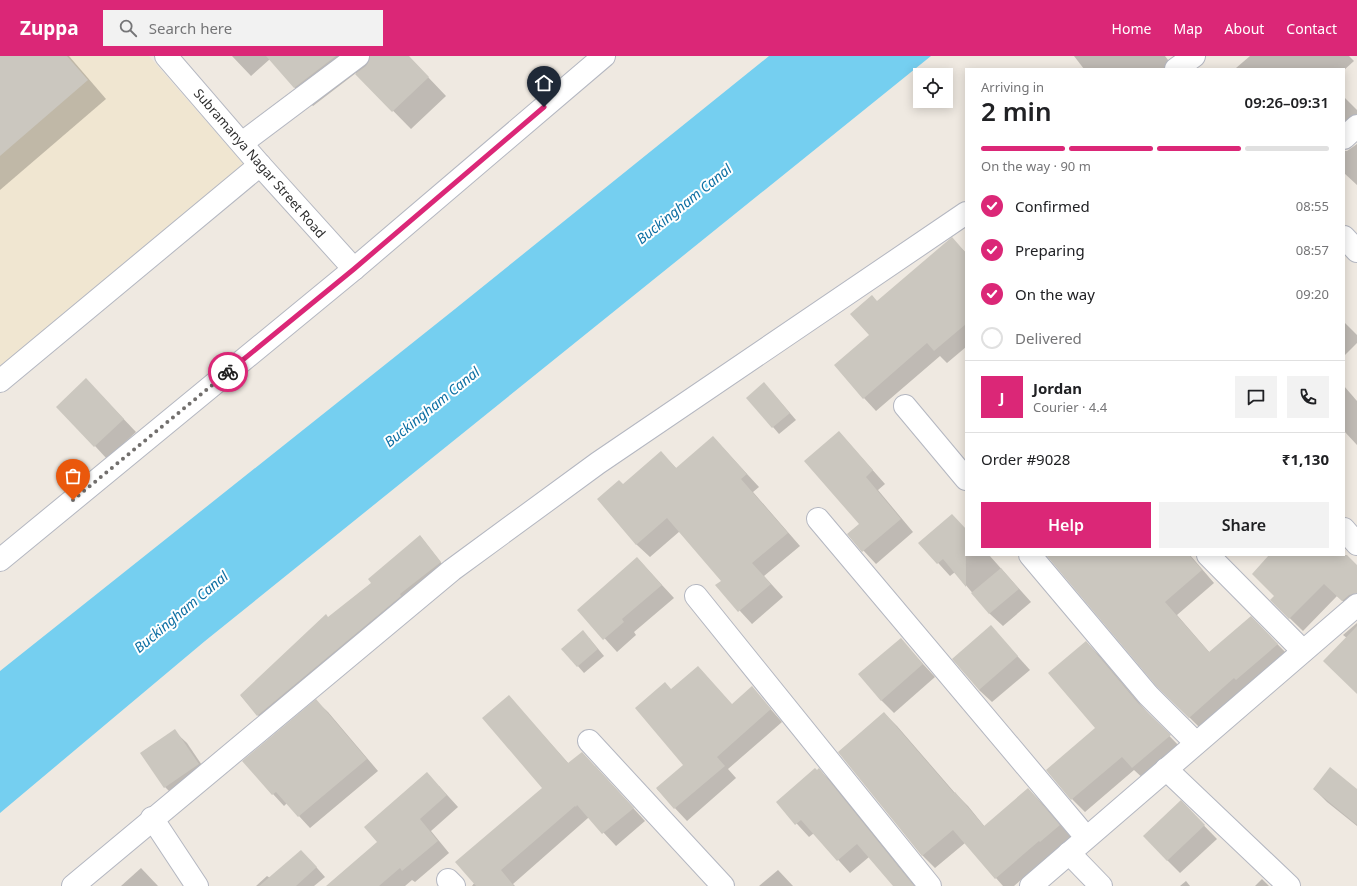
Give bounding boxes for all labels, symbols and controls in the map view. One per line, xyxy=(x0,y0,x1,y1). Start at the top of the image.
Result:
search box xyxy=(103,10,383,46)
text: Zuppa xyxy=(20,15,79,41)
icon: search xyxy=(117,17,139,39)
text: Search here xyxy=(149,18,232,38)
text: Home xyxy=(1112,19,1151,38)
text: Map xyxy=(1173,19,1203,38)
text: About xyxy=(1225,19,1264,38)
text: Contact xyxy=(1286,19,1337,38)
pin xyxy=(527,66,561,107)
map controls xyxy=(913,68,953,108)
button: locate xyxy=(913,68,953,108)
icon: home xyxy=(533,72,555,94)
text: Arriving in xyxy=(981,78,1044,96)
street label: Subramanya Nagar Street Road xyxy=(190,84,330,242)
text: 09:26–09:31 xyxy=(1245,92,1329,112)
text: 2 min xyxy=(981,93,1052,129)
text: On the way · 90 m xyxy=(981,157,1091,175)
water label: Buckingham Canal xyxy=(632,159,736,248)
icon: check xyxy=(981,195,1003,217)
text: Confirmed xyxy=(1015,196,1090,216)
text: 08:55 xyxy=(1296,197,1329,215)
icon: check xyxy=(981,239,1003,261)
text: Preparing xyxy=(1015,240,1085,260)
text: 08:57 xyxy=(1296,241,1329,259)
icon: check xyxy=(981,283,1003,305)
text: On the way xyxy=(1015,284,1095,304)
text: 09:20 xyxy=(1296,285,1329,303)
text: Delivered xyxy=(1015,328,1082,348)
courier xyxy=(208,352,248,392)
icon: bike xyxy=(217,361,239,383)
water label: Buckingham Canal xyxy=(380,362,484,451)
button: chat xyxy=(1235,376,1277,418)
button: phone xyxy=(1287,376,1329,418)
text: Jordan xyxy=(1033,378,1082,398)
text: J xyxy=(1000,387,1004,407)
text: Courier · 4.4 xyxy=(1033,398,1107,416)
text: Order #9028 xyxy=(981,449,1070,469)
text: ₹1,130 xyxy=(1282,449,1329,469)
pin xyxy=(56,459,90,500)
icon: bag xyxy=(62,465,84,487)
button: Help xyxy=(981,502,1151,548)
button: Share xyxy=(1159,502,1329,548)
water label: Buckingham Canal xyxy=(130,566,232,657)

